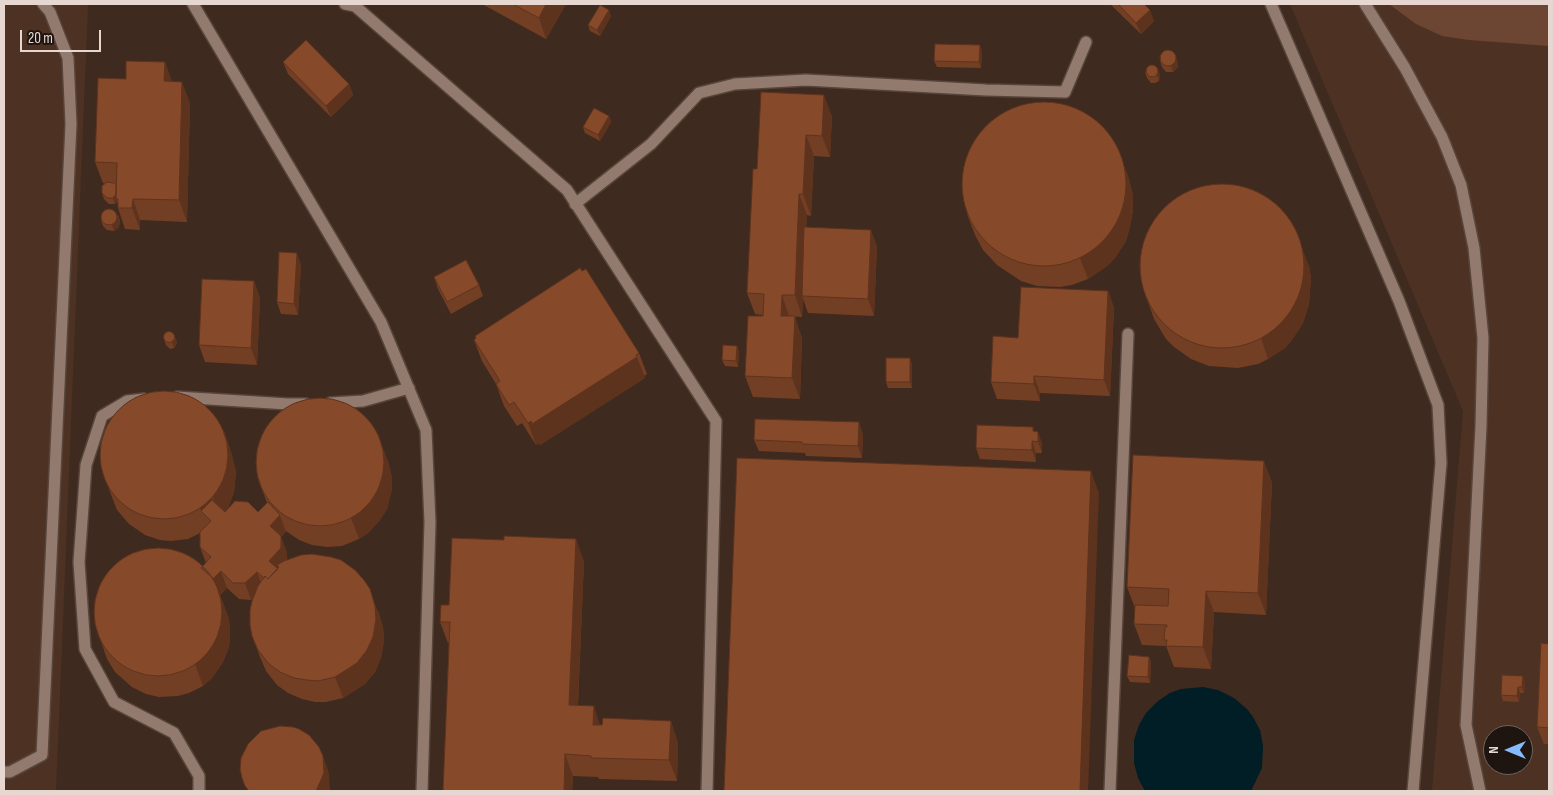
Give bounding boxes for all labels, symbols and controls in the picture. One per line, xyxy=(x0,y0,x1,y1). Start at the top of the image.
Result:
scale bar xyxy=(22,20,104,52)
text: 20 m xyxy=(28,29,53,48)
north arrow xyxy=(1483,725,1533,775)
text: N xyxy=(1485,746,1502,754)

